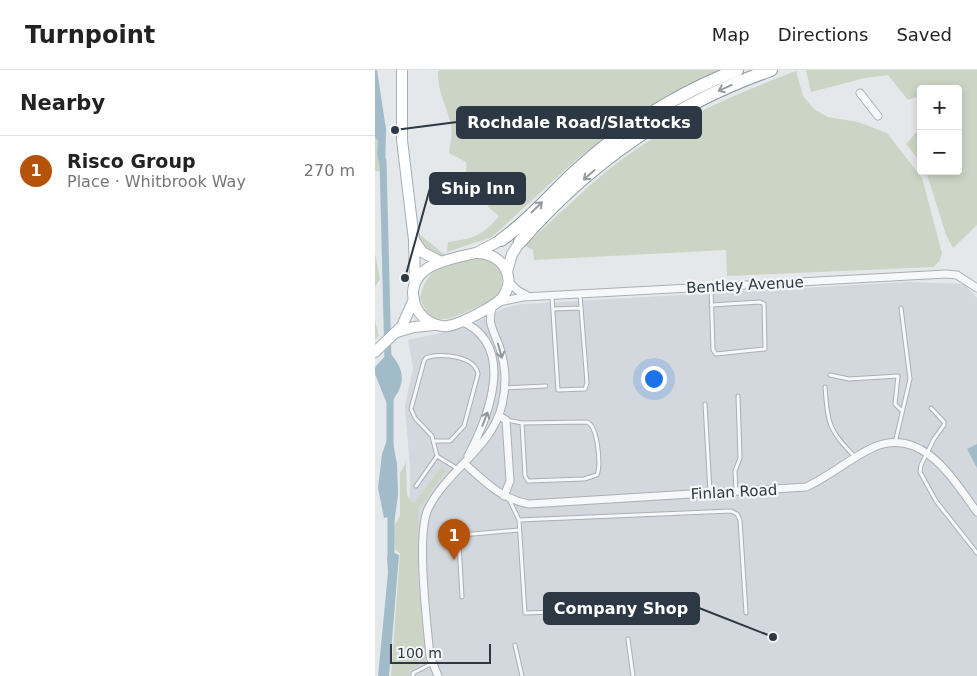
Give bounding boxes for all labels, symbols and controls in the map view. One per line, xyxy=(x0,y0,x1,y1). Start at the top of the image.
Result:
text: Turnpoint xyxy=(25,21,155,49)
text: Map xyxy=(712,24,750,45)
text: Directions xyxy=(778,24,868,45)
text: Saved xyxy=(896,24,952,45)
one-way arrow xyxy=(718,83,733,93)
map controls xyxy=(917,85,962,175)
button: + xyxy=(917,85,962,130)
text: Nearby xyxy=(20,91,105,115)
callout: Rochdale Road/Slattocks xyxy=(457,107,701,138)
text: Rochdale Road/Slattocks xyxy=(467,113,691,132)
button: − xyxy=(917,130,962,175)
text: Risco Group xyxy=(67,150,196,172)
text: 1 xyxy=(30,161,42,180)
text: 270 m xyxy=(304,161,355,180)
one-way arrow xyxy=(582,169,595,181)
text: Place · Whitbrook Way xyxy=(67,172,246,191)
callout: Ship Inn xyxy=(430,173,525,204)
text: Ship Inn xyxy=(441,179,515,198)
one-way arrow xyxy=(531,201,543,214)
street label: Bentley Avenue xyxy=(686,273,804,297)
one-way arrow xyxy=(496,343,506,359)
your location xyxy=(641,366,667,392)
one-way arrow xyxy=(481,412,490,427)
street label: Finlan Road xyxy=(690,481,778,503)
pin: 1 xyxy=(438,519,470,560)
callout: Company Shop xyxy=(544,593,699,624)
text: Company Shop xyxy=(554,599,688,618)
scale bar xyxy=(390,641,491,664)
text: 100 m xyxy=(397,645,442,661)

